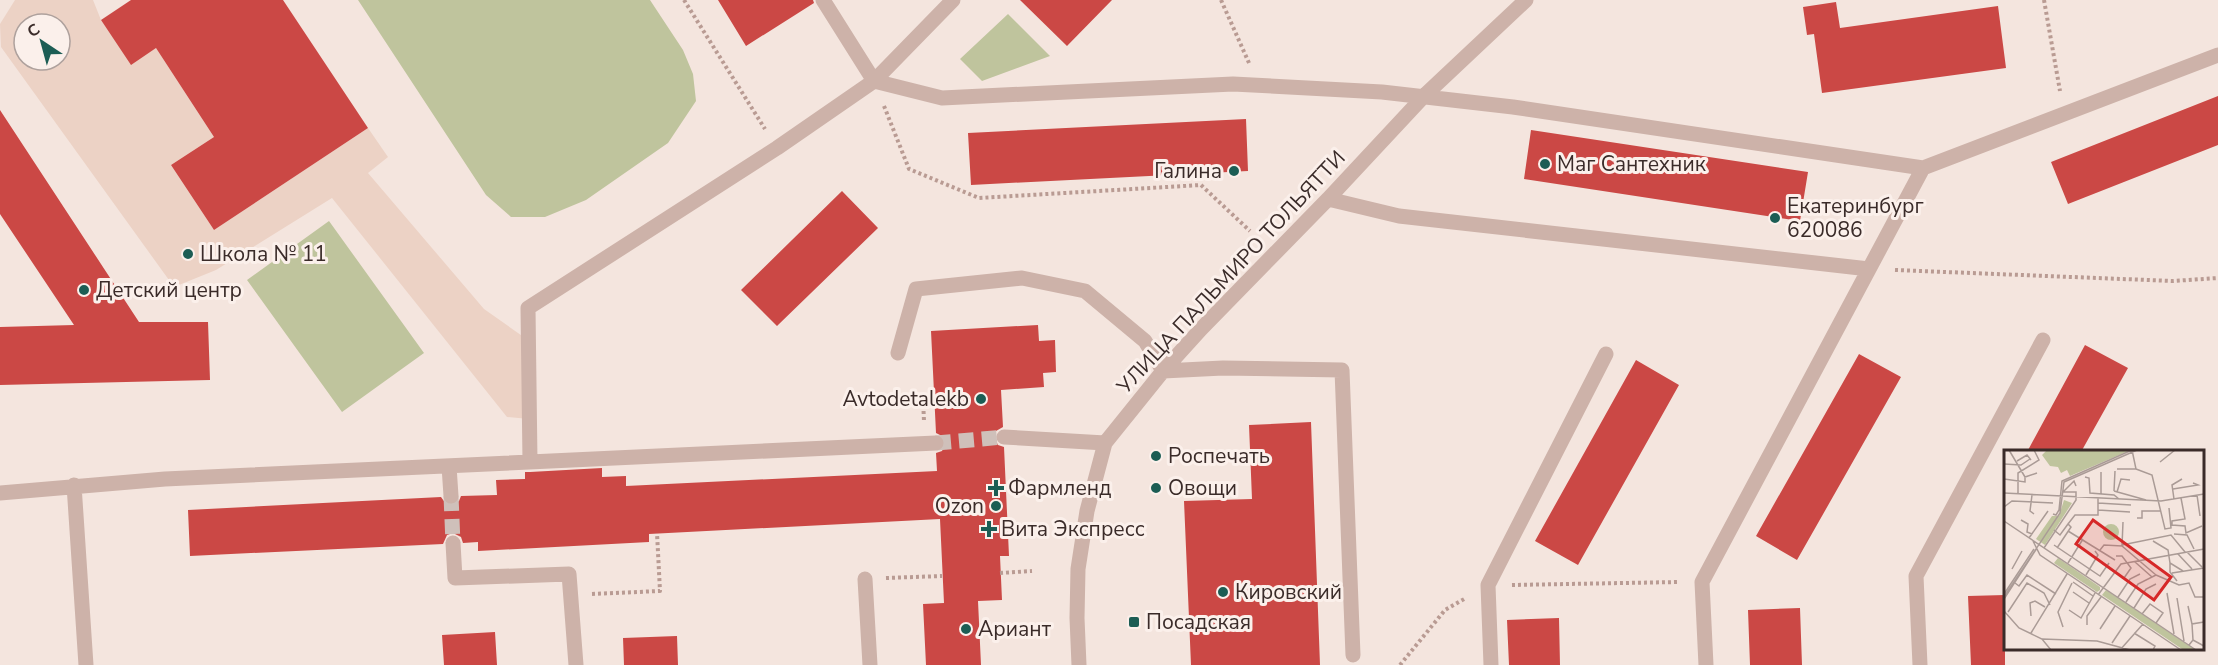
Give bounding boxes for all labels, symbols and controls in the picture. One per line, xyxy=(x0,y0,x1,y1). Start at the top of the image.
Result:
north arrow xyxy=(12,12,72,72)
text: С xyxy=(23,19,45,43)
street label: УЛИЦА ПАЛЬМИРО ТОЛЬЯТТИ xyxy=(1110,144,1351,400)
place label: Маг Сантехник xyxy=(1557,150,1707,178)
place label: Галина xyxy=(1154,157,1222,185)
marker: Маг Сантехник xyxy=(1538,157,1552,171)
marker: Галина xyxy=(1227,164,1241,178)
place label: Екатеринбург 620086 xyxy=(1787,192,1924,244)
marker: Екатеринбург 620086 xyxy=(1768,211,1782,225)
place label: Школа № 11 xyxy=(200,240,327,268)
marker: Школа № 11 xyxy=(181,247,195,261)
place label: Детский центр xyxy=(96,276,242,304)
marker: Детский центр xyxy=(77,283,91,297)
place label: Avtodetalekb xyxy=(842,385,969,413)
marker: Avtodetalekb xyxy=(974,392,988,406)
place label: Роспечать xyxy=(1168,442,1270,470)
marker: Роспечать xyxy=(1149,449,1163,463)
inset map xyxy=(2004,450,2203,650)
place label: Фармленд xyxy=(1008,474,1112,502)
place label: Овощи xyxy=(1168,474,1237,502)
marker: Фармленд xyxy=(989,481,1003,495)
marker: Овощи xyxy=(1149,481,1163,495)
place label: Ozon xyxy=(935,492,984,520)
marker: Ozon xyxy=(989,499,1003,513)
place label: Вита Экспресс xyxy=(1001,515,1145,543)
marker: Вита Экспресс xyxy=(982,522,996,536)
place label: Кировский xyxy=(1235,578,1342,606)
marker: Кировский xyxy=(1216,585,1230,599)
place label: Посадская xyxy=(1146,608,1251,636)
place label: Ариант xyxy=(978,615,1052,643)
marker: Посадская xyxy=(1127,615,1141,629)
marker: Ариант xyxy=(959,622,973,636)

